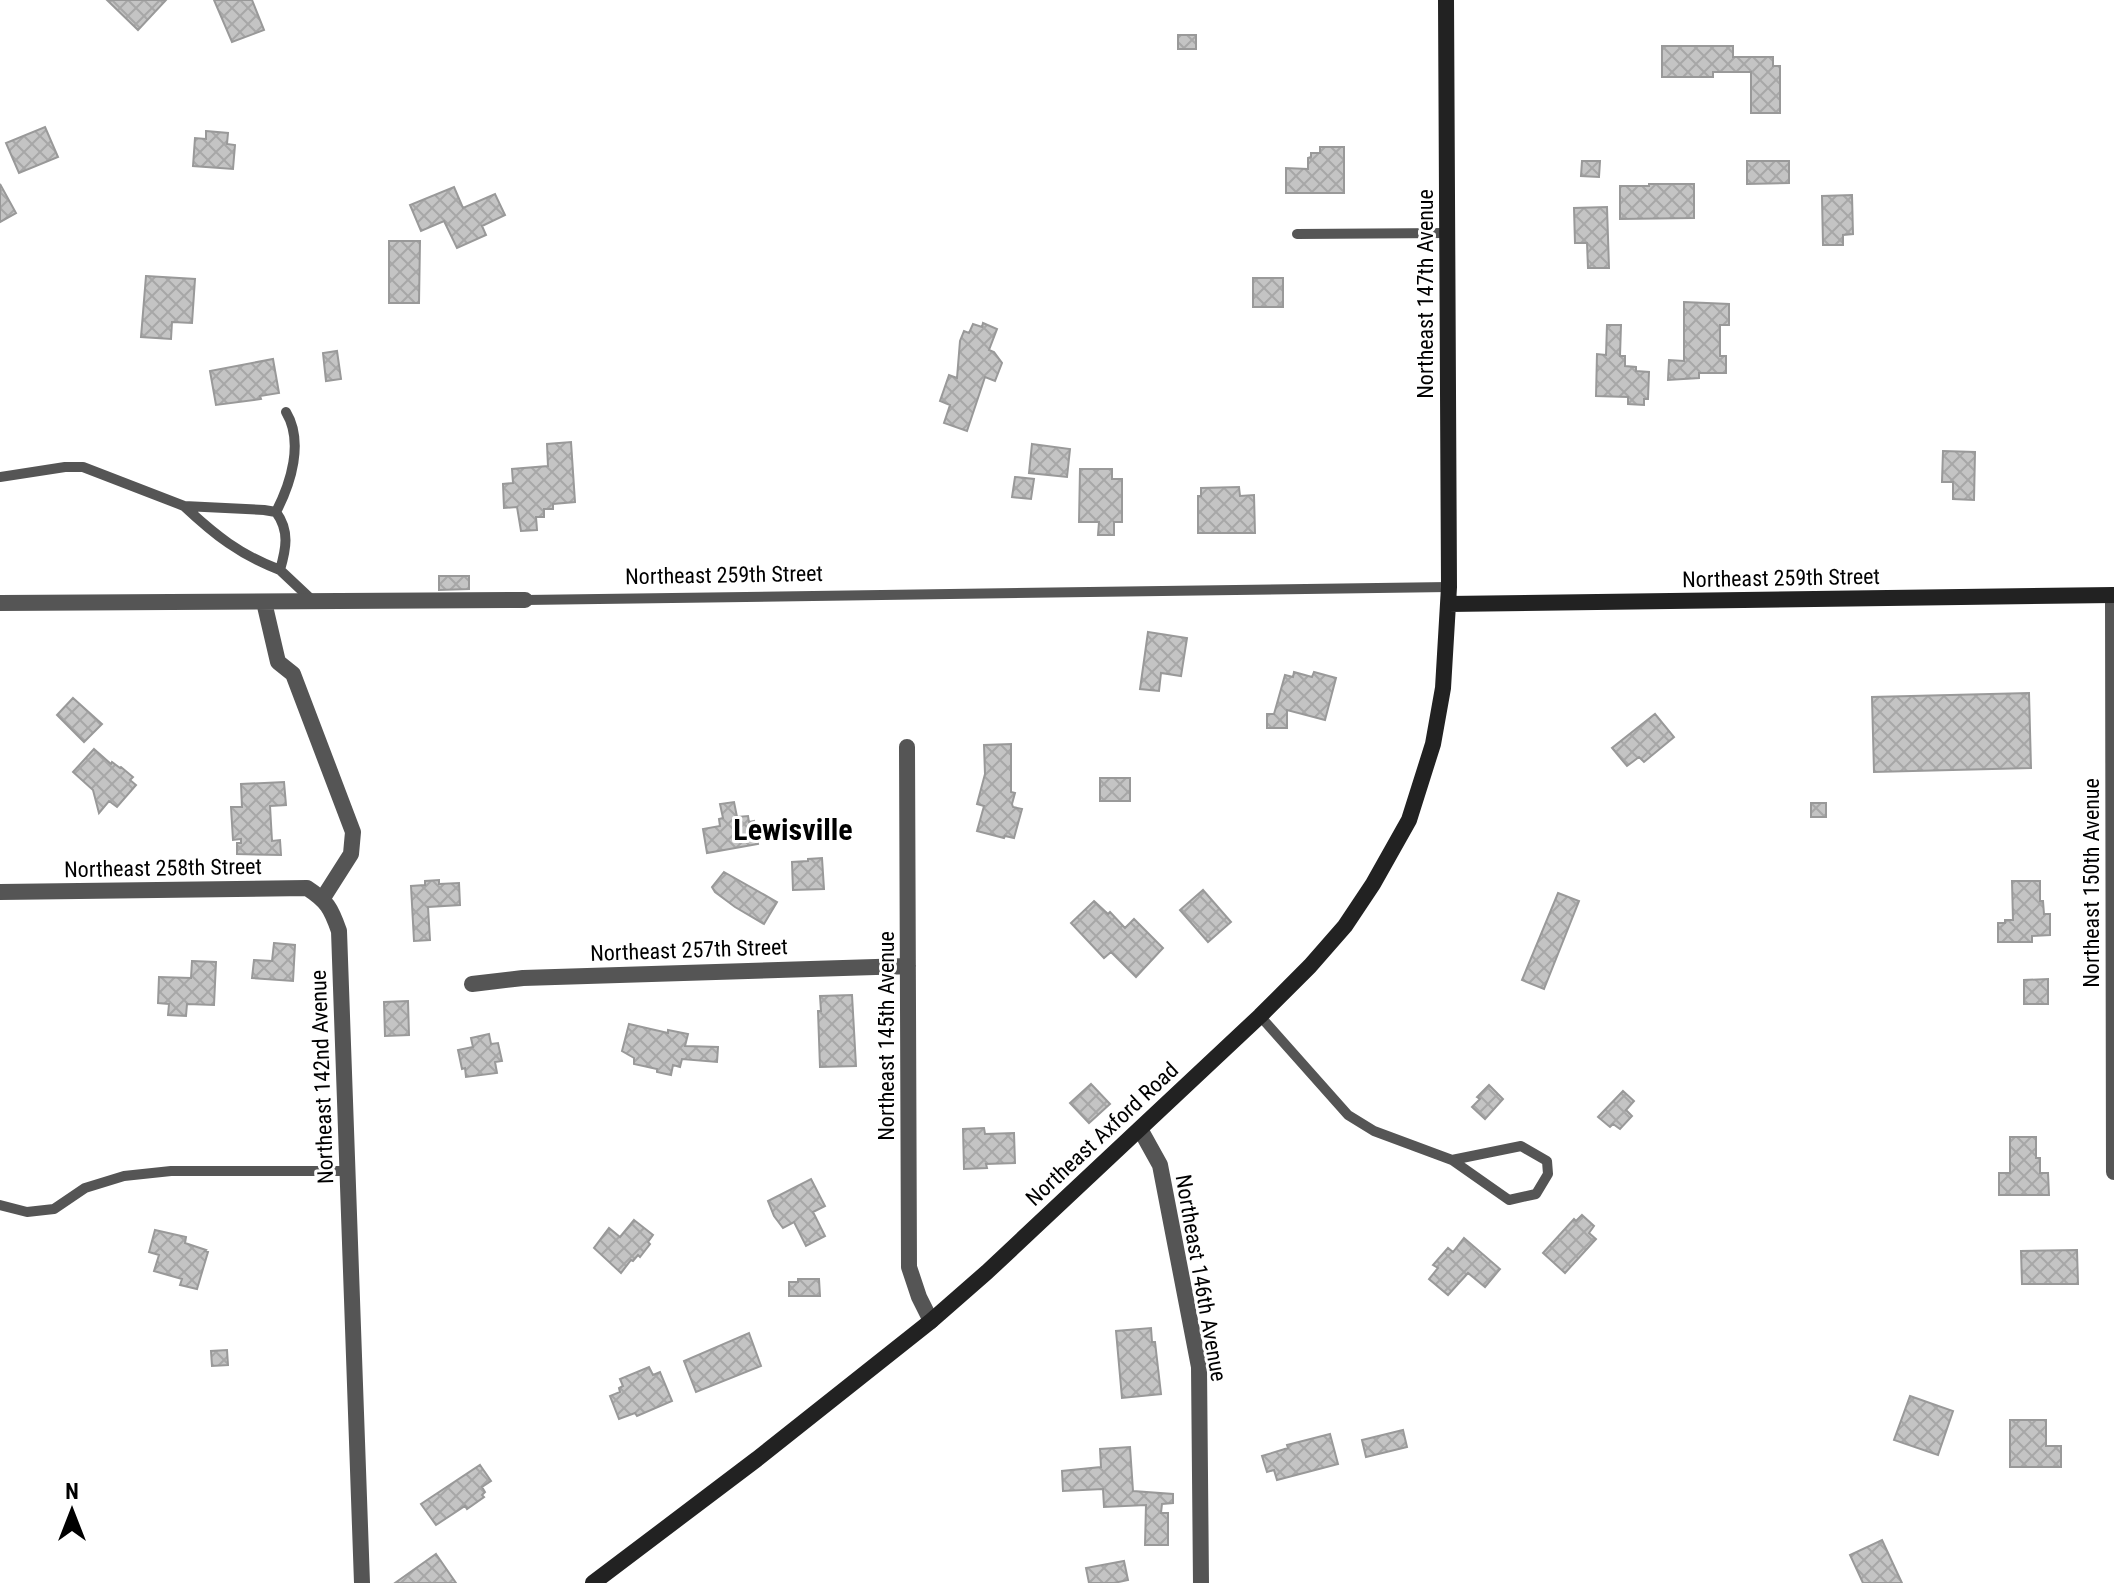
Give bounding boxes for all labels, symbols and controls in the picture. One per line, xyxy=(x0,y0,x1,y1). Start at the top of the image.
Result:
street label: Northeast 147th Avenue xyxy=(1413,189,1438,399)
street label: Northeast 259th Street xyxy=(625,561,823,589)
street label: Northeast 259th Street xyxy=(1682,564,1880,592)
street label: Northeast 150th Avenue xyxy=(2079,778,2104,988)
district label: Lewisville xyxy=(733,812,853,847)
street label: Northeast 258th Street xyxy=(64,854,262,882)
street label: Northeast 145th Avenue xyxy=(874,931,899,1141)
street label: Northeast 257th Street xyxy=(590,934,788,966)
street label: Northeast 142nd Avenue xyxy=(306,970,338,1184)
street label: Northeast Axford Road xyxy=(1021,1057,1183,1211)
street label: Northeast 146th Avenue xyxy=(1170,1173,1232,1383)
north arrow xyxy=(32,1471,112,1551)
text: N xyxy=(65,1479,79,1504)

